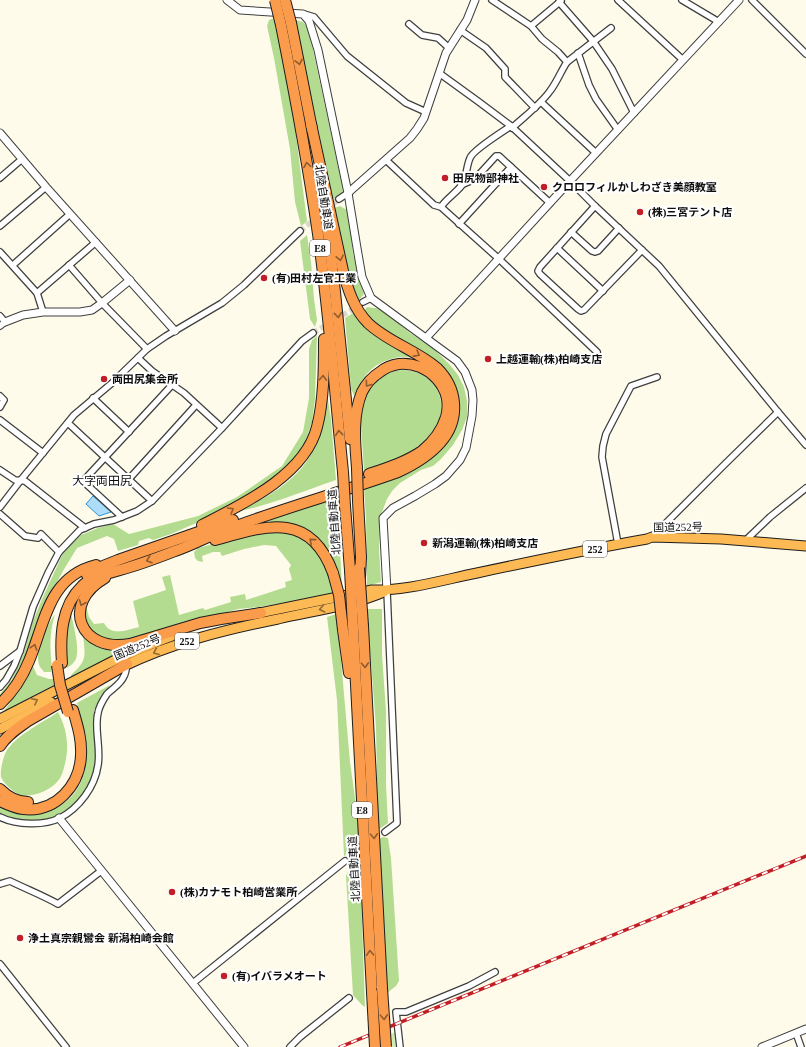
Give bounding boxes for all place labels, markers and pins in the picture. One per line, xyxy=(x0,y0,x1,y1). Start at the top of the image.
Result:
place label: 田尻物部神社 xyxy=(453,172,519,184)
marker: 田尻物部神社 xyxy=(440,173,450,183)
place label: クロロフィルかしわざき美顔教室 xyxy=(552,181,717,193)
marker: クロロフィルかしわざき美顔教室 xyxy=(539,182,549,192)
place label: (株)三宮テント店 xyxy=(648,206,732,219)
marker: (株)三宮テント店 xyxy=(635,207,645,217)
place label: (有)田村左官工業 xyxy=(272,272,356,285)
marker: (有)田村左官工業 xyxy=(259,273,269,283)
place label: 上越運輸(株)柏崎支店 xyxy=(496,353,602,366)
marker: 上越運輸(株)柏崎支店 xyxy=(483,354,493,364)
place label: 両田尻集会所 xyxy=(112,373,178,385)
marker: 両田尻集会所 xyxy=(99,374,109,384)
place label: 新潟運輸(株)柏崎支店 xyxy=(432,537,538,550)
marker: 新潟運輸(株)柏崎支店 xyxy=(419,538,429,548)
place label: (株)カナモト柏崎営業所 xyxy=(180,886,297,899)
marker: (株)カナモト柏崎営業所 xyxy=(167,887,177,897)
place label: 浄土真宗親鸞会 新潟柏崎会館 xyxy=(28,932,174,944)
marker: 浄土真宗親鸞会 新潟柏崎会館 xyxy=(15,933,25,943)
place label: (有)イバラメオート xyxy=(232,970,327,983)
marker: (有)イバラメオート xyxy=(219,971,229,981)

